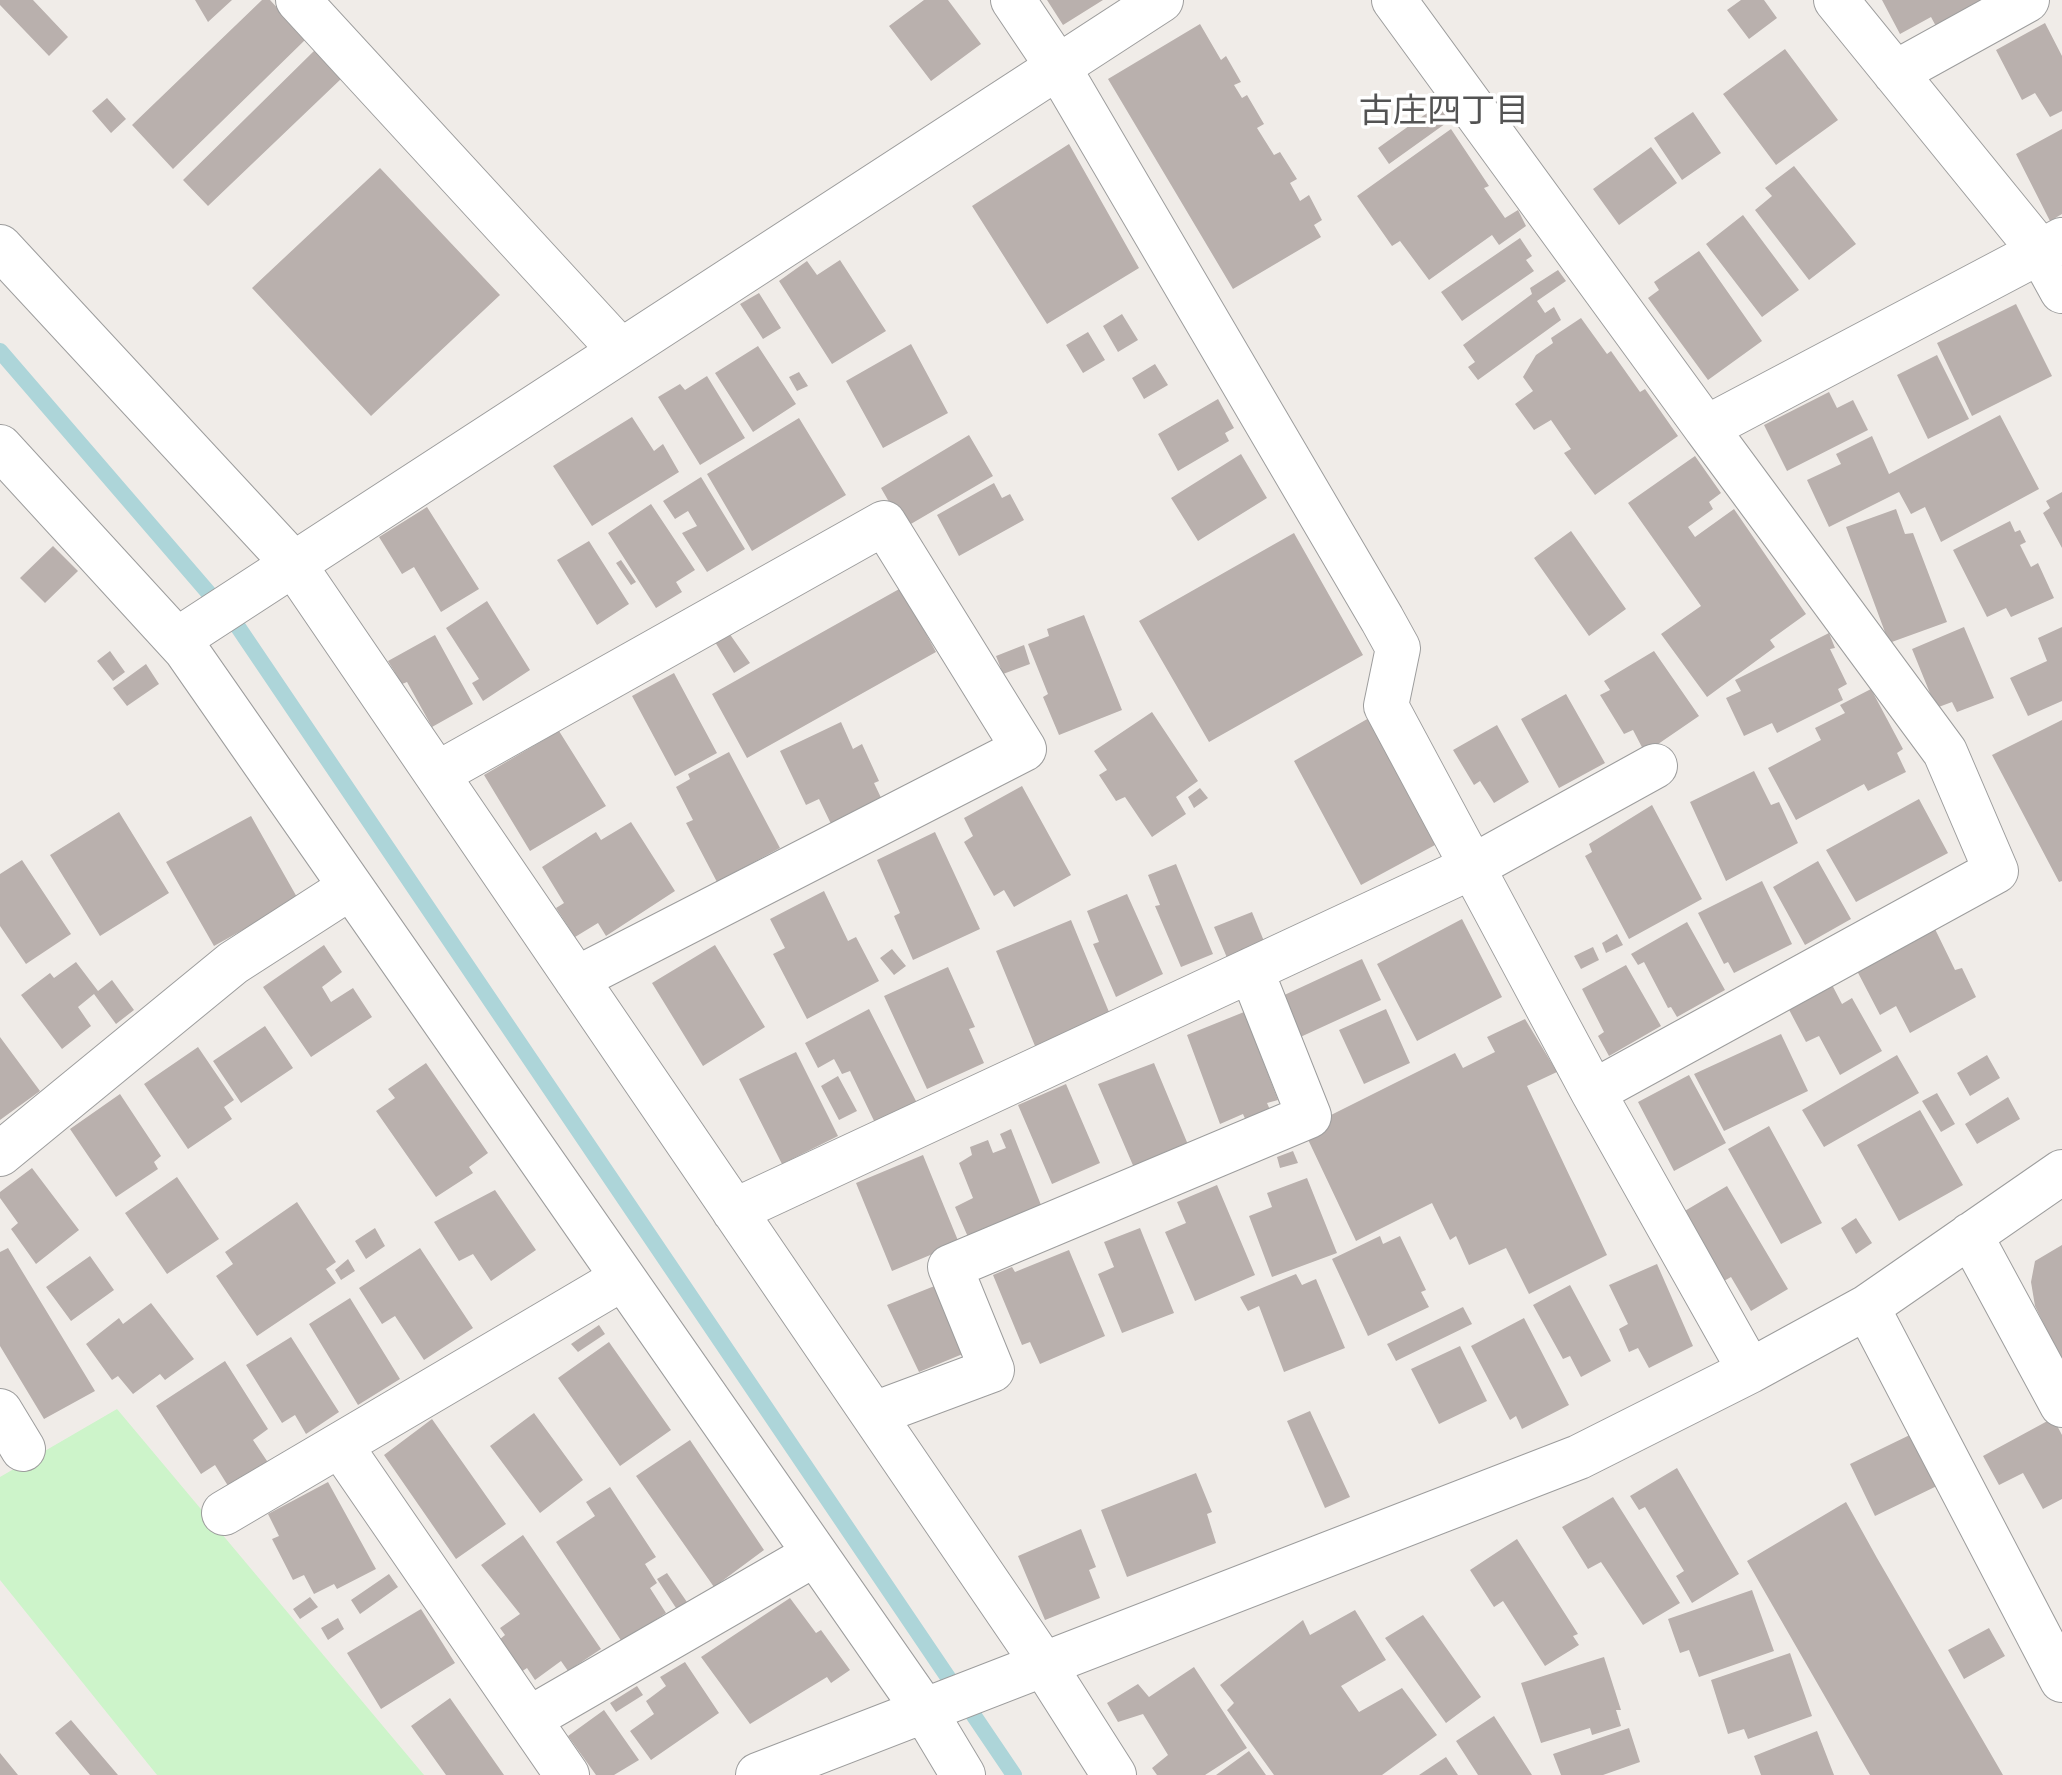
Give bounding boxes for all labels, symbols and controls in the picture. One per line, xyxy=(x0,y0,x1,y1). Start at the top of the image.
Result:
district label: 古庄四丁目 xyxy=(1359,92,1529,132)

